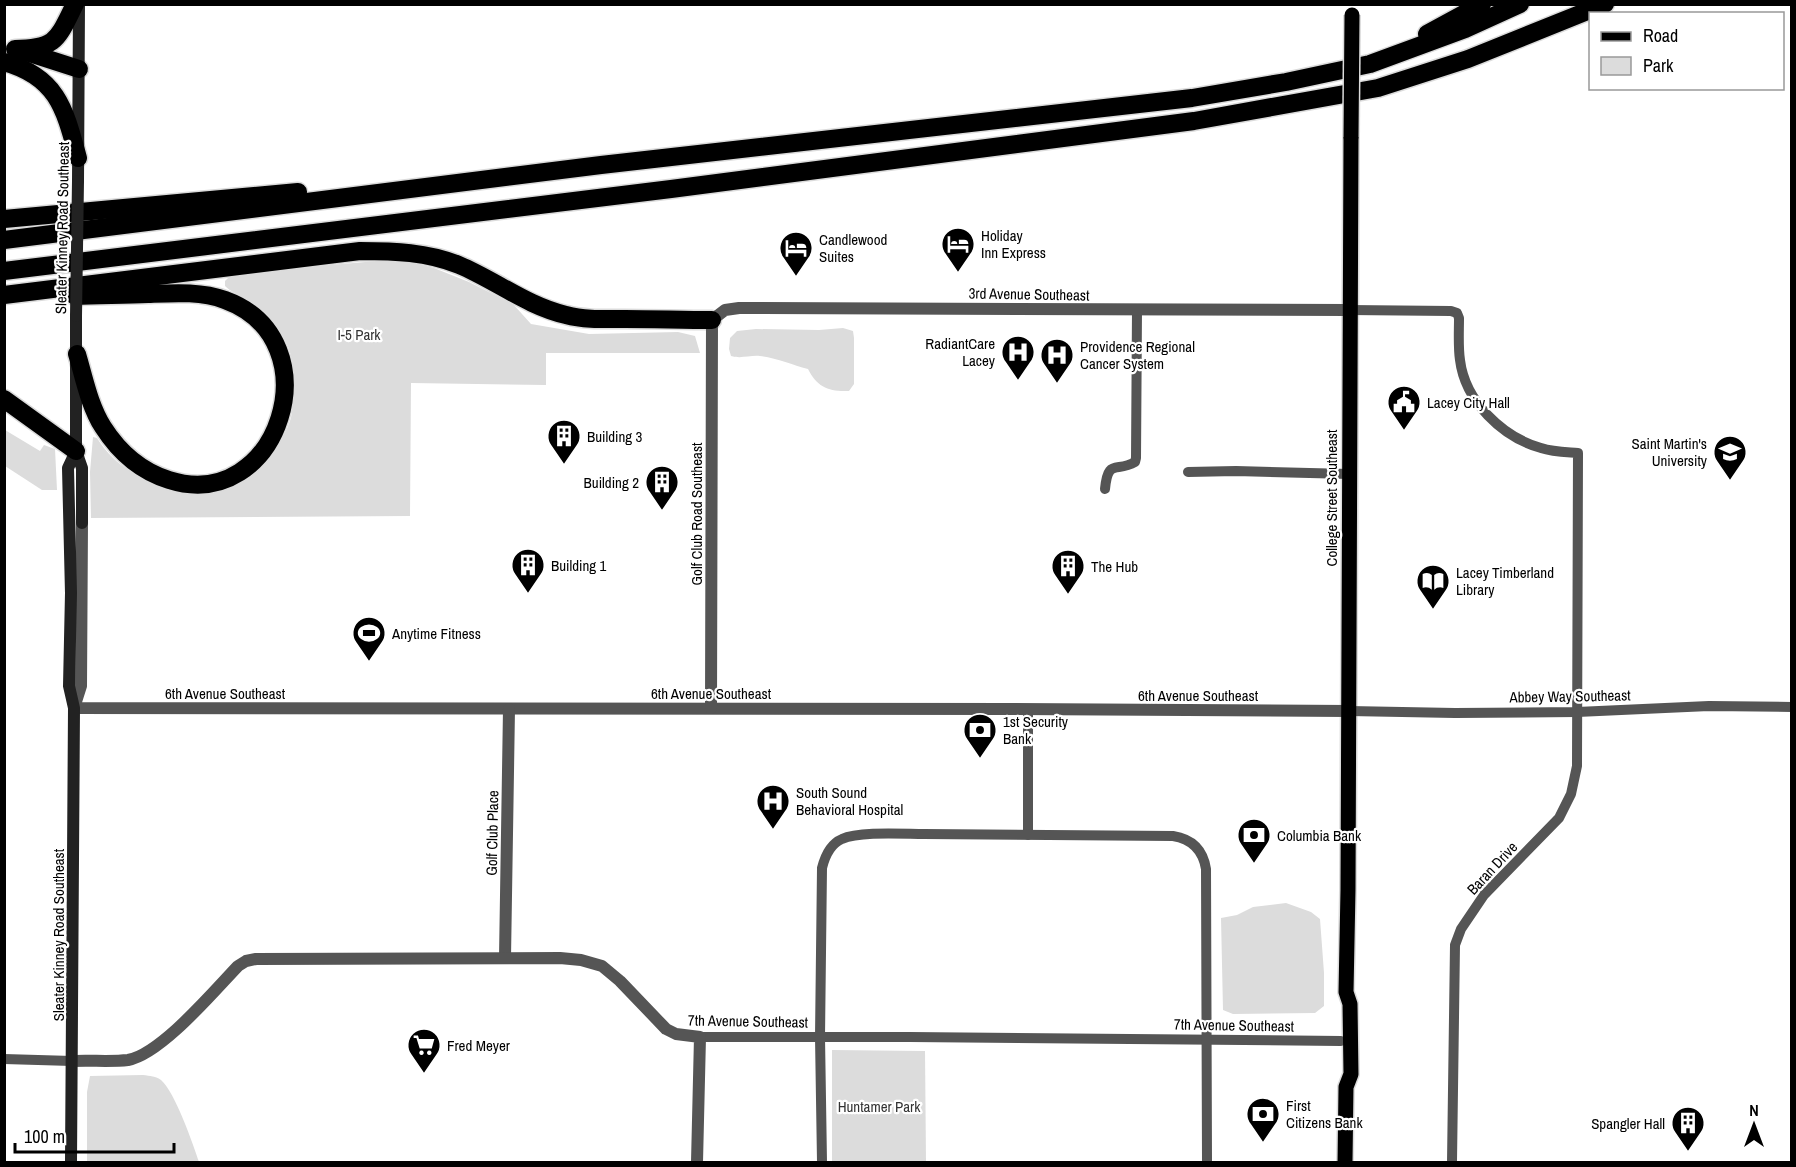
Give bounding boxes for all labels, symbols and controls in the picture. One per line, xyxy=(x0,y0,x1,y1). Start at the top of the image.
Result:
legend xyxy=(1589,12,1784,90)
text: Road xyxy=(1643,23,1678,48)
text: Park xyxy=(1643,53,1674,78)
street label: Sleater Kinney Road Southeast xyxy=(50,141,74,314)
place label: Holiday Inn Express xyxy=(981,225,1046,263)
hotel icon: Holiday Inn Express xyxy=(940,226,976,273)
place label: Candlewood Suites xyxy=(819,229,887,267)
hotel icon: Candlewood Suites xyxy=(778,230,814,277)
street label: 3rd Avenue Southeast xyxy=(968,282,1090,306)
park label: I-5 Park xyxy=(337,324,381,345)
place label: RadiantCare Lacey xyxy=(925,333,996,371)
hospital icon: RadiantCare Lacey xyxy=(1000,334,1036,381)
place label: Providence Regional Cancer System xyxy=(1080,336,1195,374)
hospital icon: Providence Regional Cancer System xyxy=(1039,337,1075,384)
public building icon: Lacey City Hall xyxy=(1386,384,1422,431)
place label: Lacey City Hall xyxy=(1427,392,1510,413)
building icon: Building 3 xyxy=(546,418,582,465)
place label: Building 3 xyxy=(587,426,643,447)
street label: College Street Southeast xyxy=(1321,429,1342,566)
place label: Saint Martin's University xyxy=(1631,433,1708,471)
school or university icon: Saint Martin's University xyxy=(1712,434,1748,481)
street label: Golf Club Road Southeast xyxy=(686,442,707,585)
building icon: Building 2 xyxy=(644,464,680,511)
place label: Building 2 xyxy=(584,472,639,493)
building icon: Building 1 xyxy=(510,547,546,594)
building icon: The Hub xyxy=(1050,548,1086,595)
place label: Building 1 xyxy=(551,555,607,576)
place label: The Hub xyxy=(1091,556,1138,577)
place label: Lacey Timberland Library xyxy=(1456,562,1554,600)
library icon: Lacey Timberland Library xyxy=(1415,563,1451,610)
sports icon: Anytime Fitness xyxy=(351,615,387,662)
place label: Anytime Fitness xyxy=(391,623,481,644)
street label: 6th Avenue Southeast xyxy=(165,683,286,704)
street label: 6th Avenue Southeast xyxy=(651,683,772,704)
street label: Abbey Way Southeast xyxy=(1508,684,1631,708)
street label: 6th Avenue Southeast xyxy=(1138,685,1259,706)
place label: 1st Security Bank xyxy=(1003,711,1069,749)
bank icon: 1st Security Bank xyxy=(962,712,998,759)
place label: South Sound Behavioral Hospital xyxy=(796,782,903,820)
hospital icon: South Sound Behavioral Hospital xyxy=(755,783,791,830)
street label: Golf Club Place xyxy=(481,790,503,876)
bank icon: Columbia Bank xyxy=(1236,817,1272,864)
place label: Columbia Bank xyxy=(1277,825,1362,846)
street label: Baran Drive xyxy=(1462,837,1522,899)
street label: Sleater Kinney Road Southeast xyxy=(48,848,69,1021)
street label: 7th Avenue Southeast xyxy=(688,1009,809,1033)
street label: 7th Avenue Southeast xyxy=(1174,1013,1295,1037)
supermarket icon: Fred Meyer xyxy=(406,1027,442,1074)
place label: Fred Meyer xyxy=(447,1035,510,1056)
place label: First Citizens Bank xyxy=(1286,1095,1363,1133)
north arrow xyxy=(1724,1095,1784,1155)
park label: Huntamer Park xyxy=(838,1096,921,1117)
bank icon: First Citizens Bank xyxy=(1245,1096,1281,1143)
text: N xyxy=(1749,1099,1759,1121)
building icon: Spangler Hall xyxy=(1670,1105,1706,1152)
place label: Spangler Hall xyxy=(1591,1113,1665,1134)
scale bar xyxy=(15,1116,174,1154)
text: 100 m xyxy=(24,1124,65,1149)

